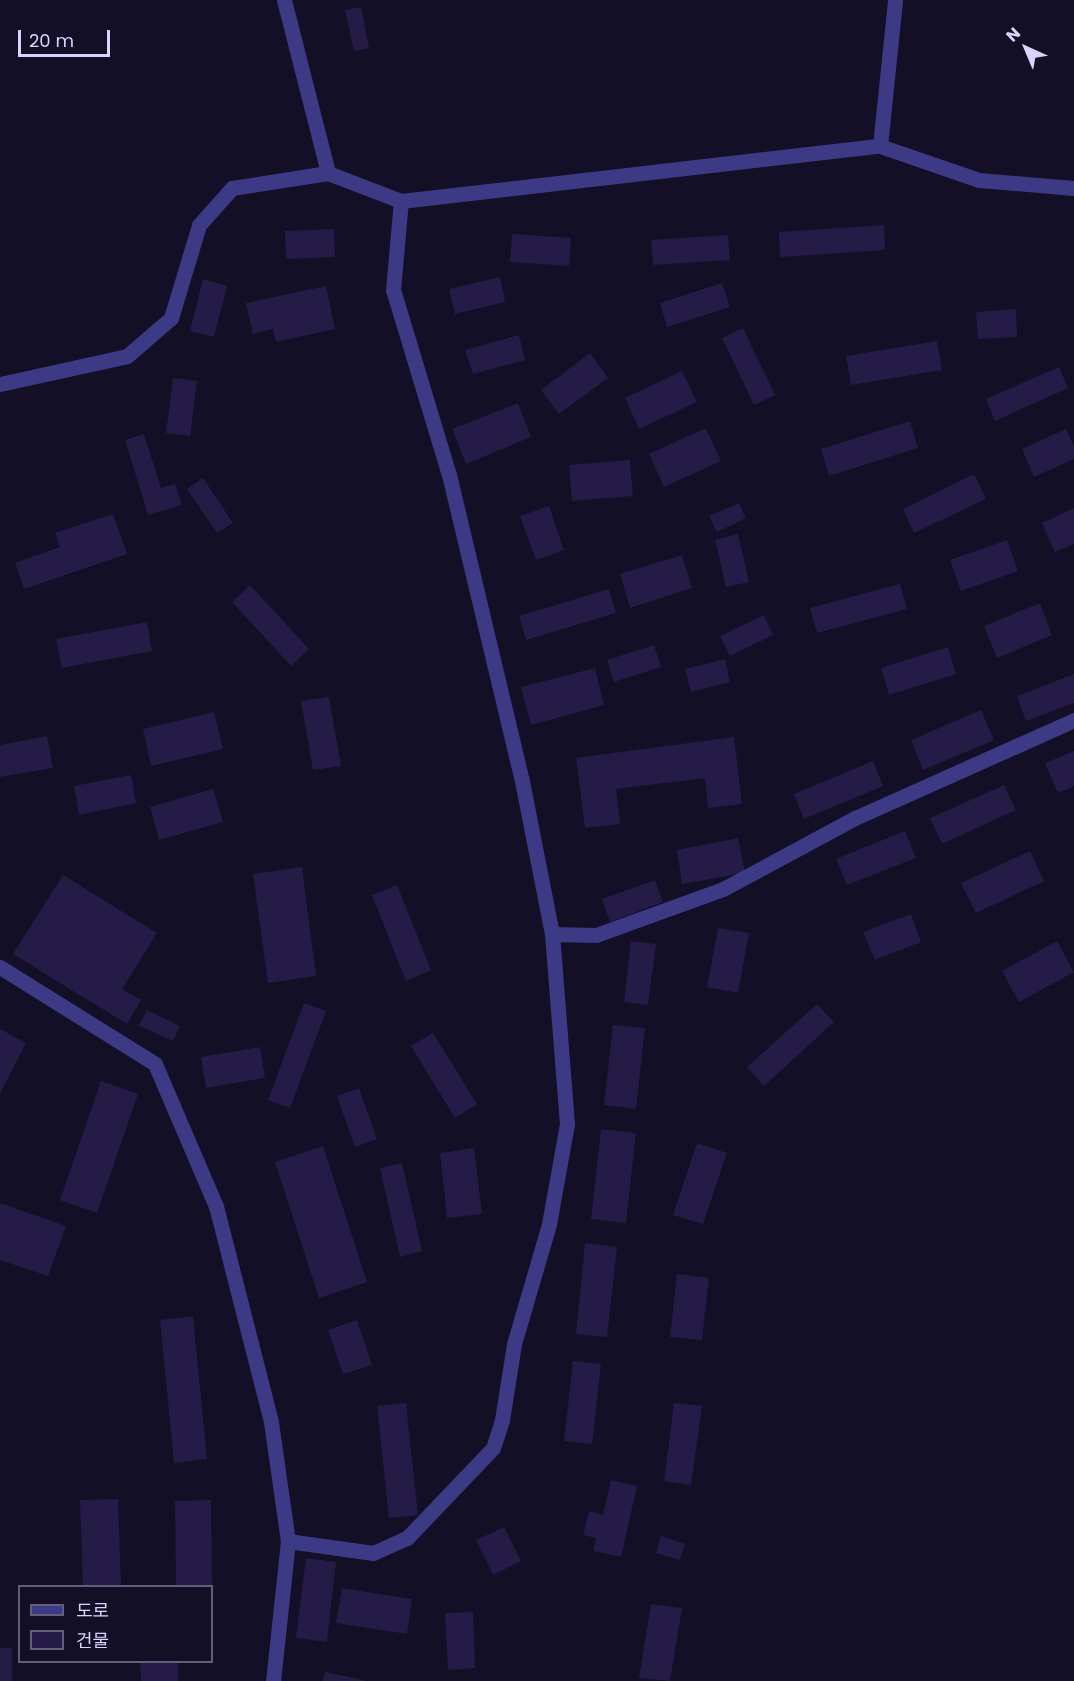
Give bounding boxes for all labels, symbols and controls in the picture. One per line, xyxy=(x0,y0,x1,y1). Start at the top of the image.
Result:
scale bar xyxy=(21,18,112,56)
north arrow xyxy=(996,18,1056,78)
text: N xyxy=(1001,22,1025,47)
text: 20 m xyxy=(29,28,74,53)
legend xyxy=(18,1585,213,1663)
text: 도로 xyxy=(76,1598,109,1623)
text: 건물 xyxy=(76,1628,109,1653)

